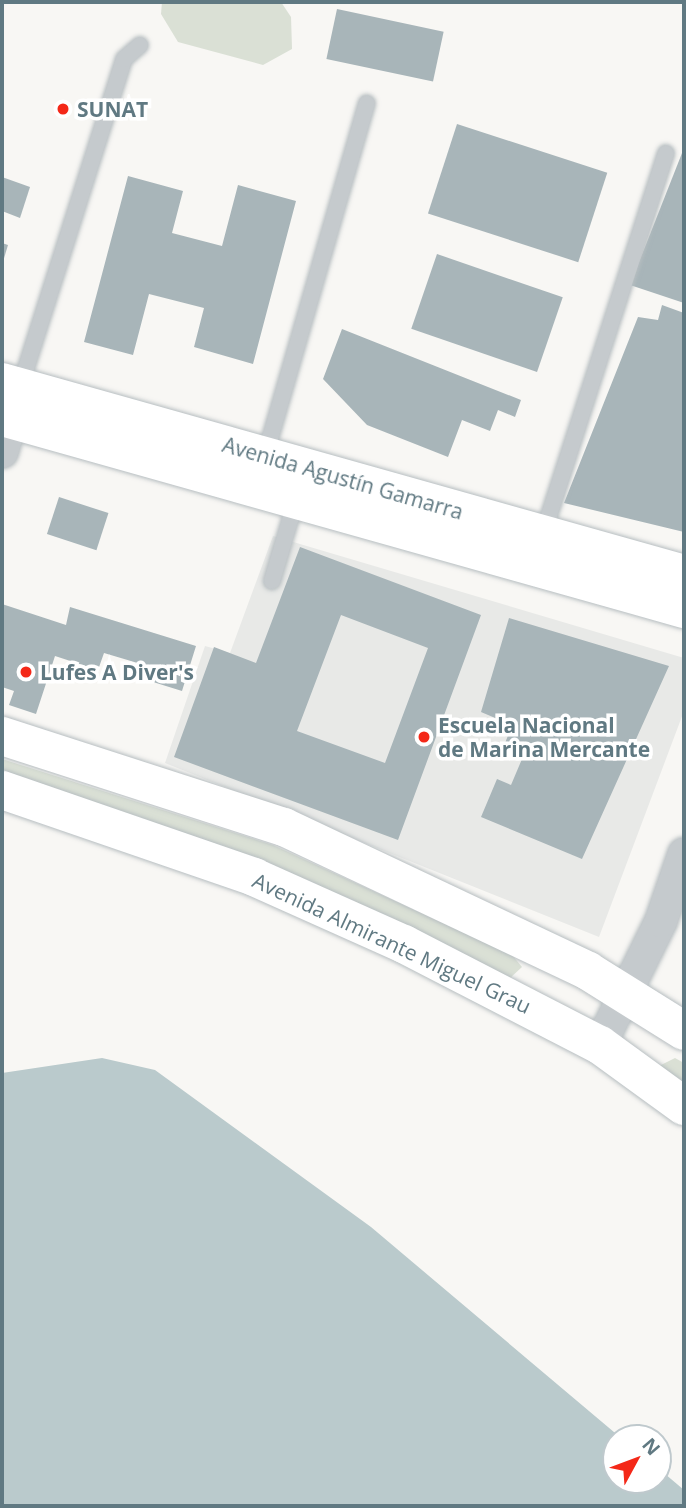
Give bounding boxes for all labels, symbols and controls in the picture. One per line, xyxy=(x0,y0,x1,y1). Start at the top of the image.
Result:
place label: SUNAT xyxy=(77,96,148,122)
marker: SUNAT xyxy=(55,101,71,117)
street label: Avenida Agustín Gamarra xyxy=(220,432,466,524)
place label: Lufes A Diver's xyxy=(40,659,194,685)
marker: Lufes A Diver's xyxy=(18,664,34,680)
place label: Escuela Nacional de Marina Mercante xyxy=(438,712,650,762)
marker: Escuela Nacional de Marina Mercante xyxy=(416,729,432,745)
street label: Avenida Almirante Miguel Grau xyxy=(249,867,535,1019)
north arrow xyxy=(602,1424,672,1494)
text: N xyxy=(636,1432,666,1461)

